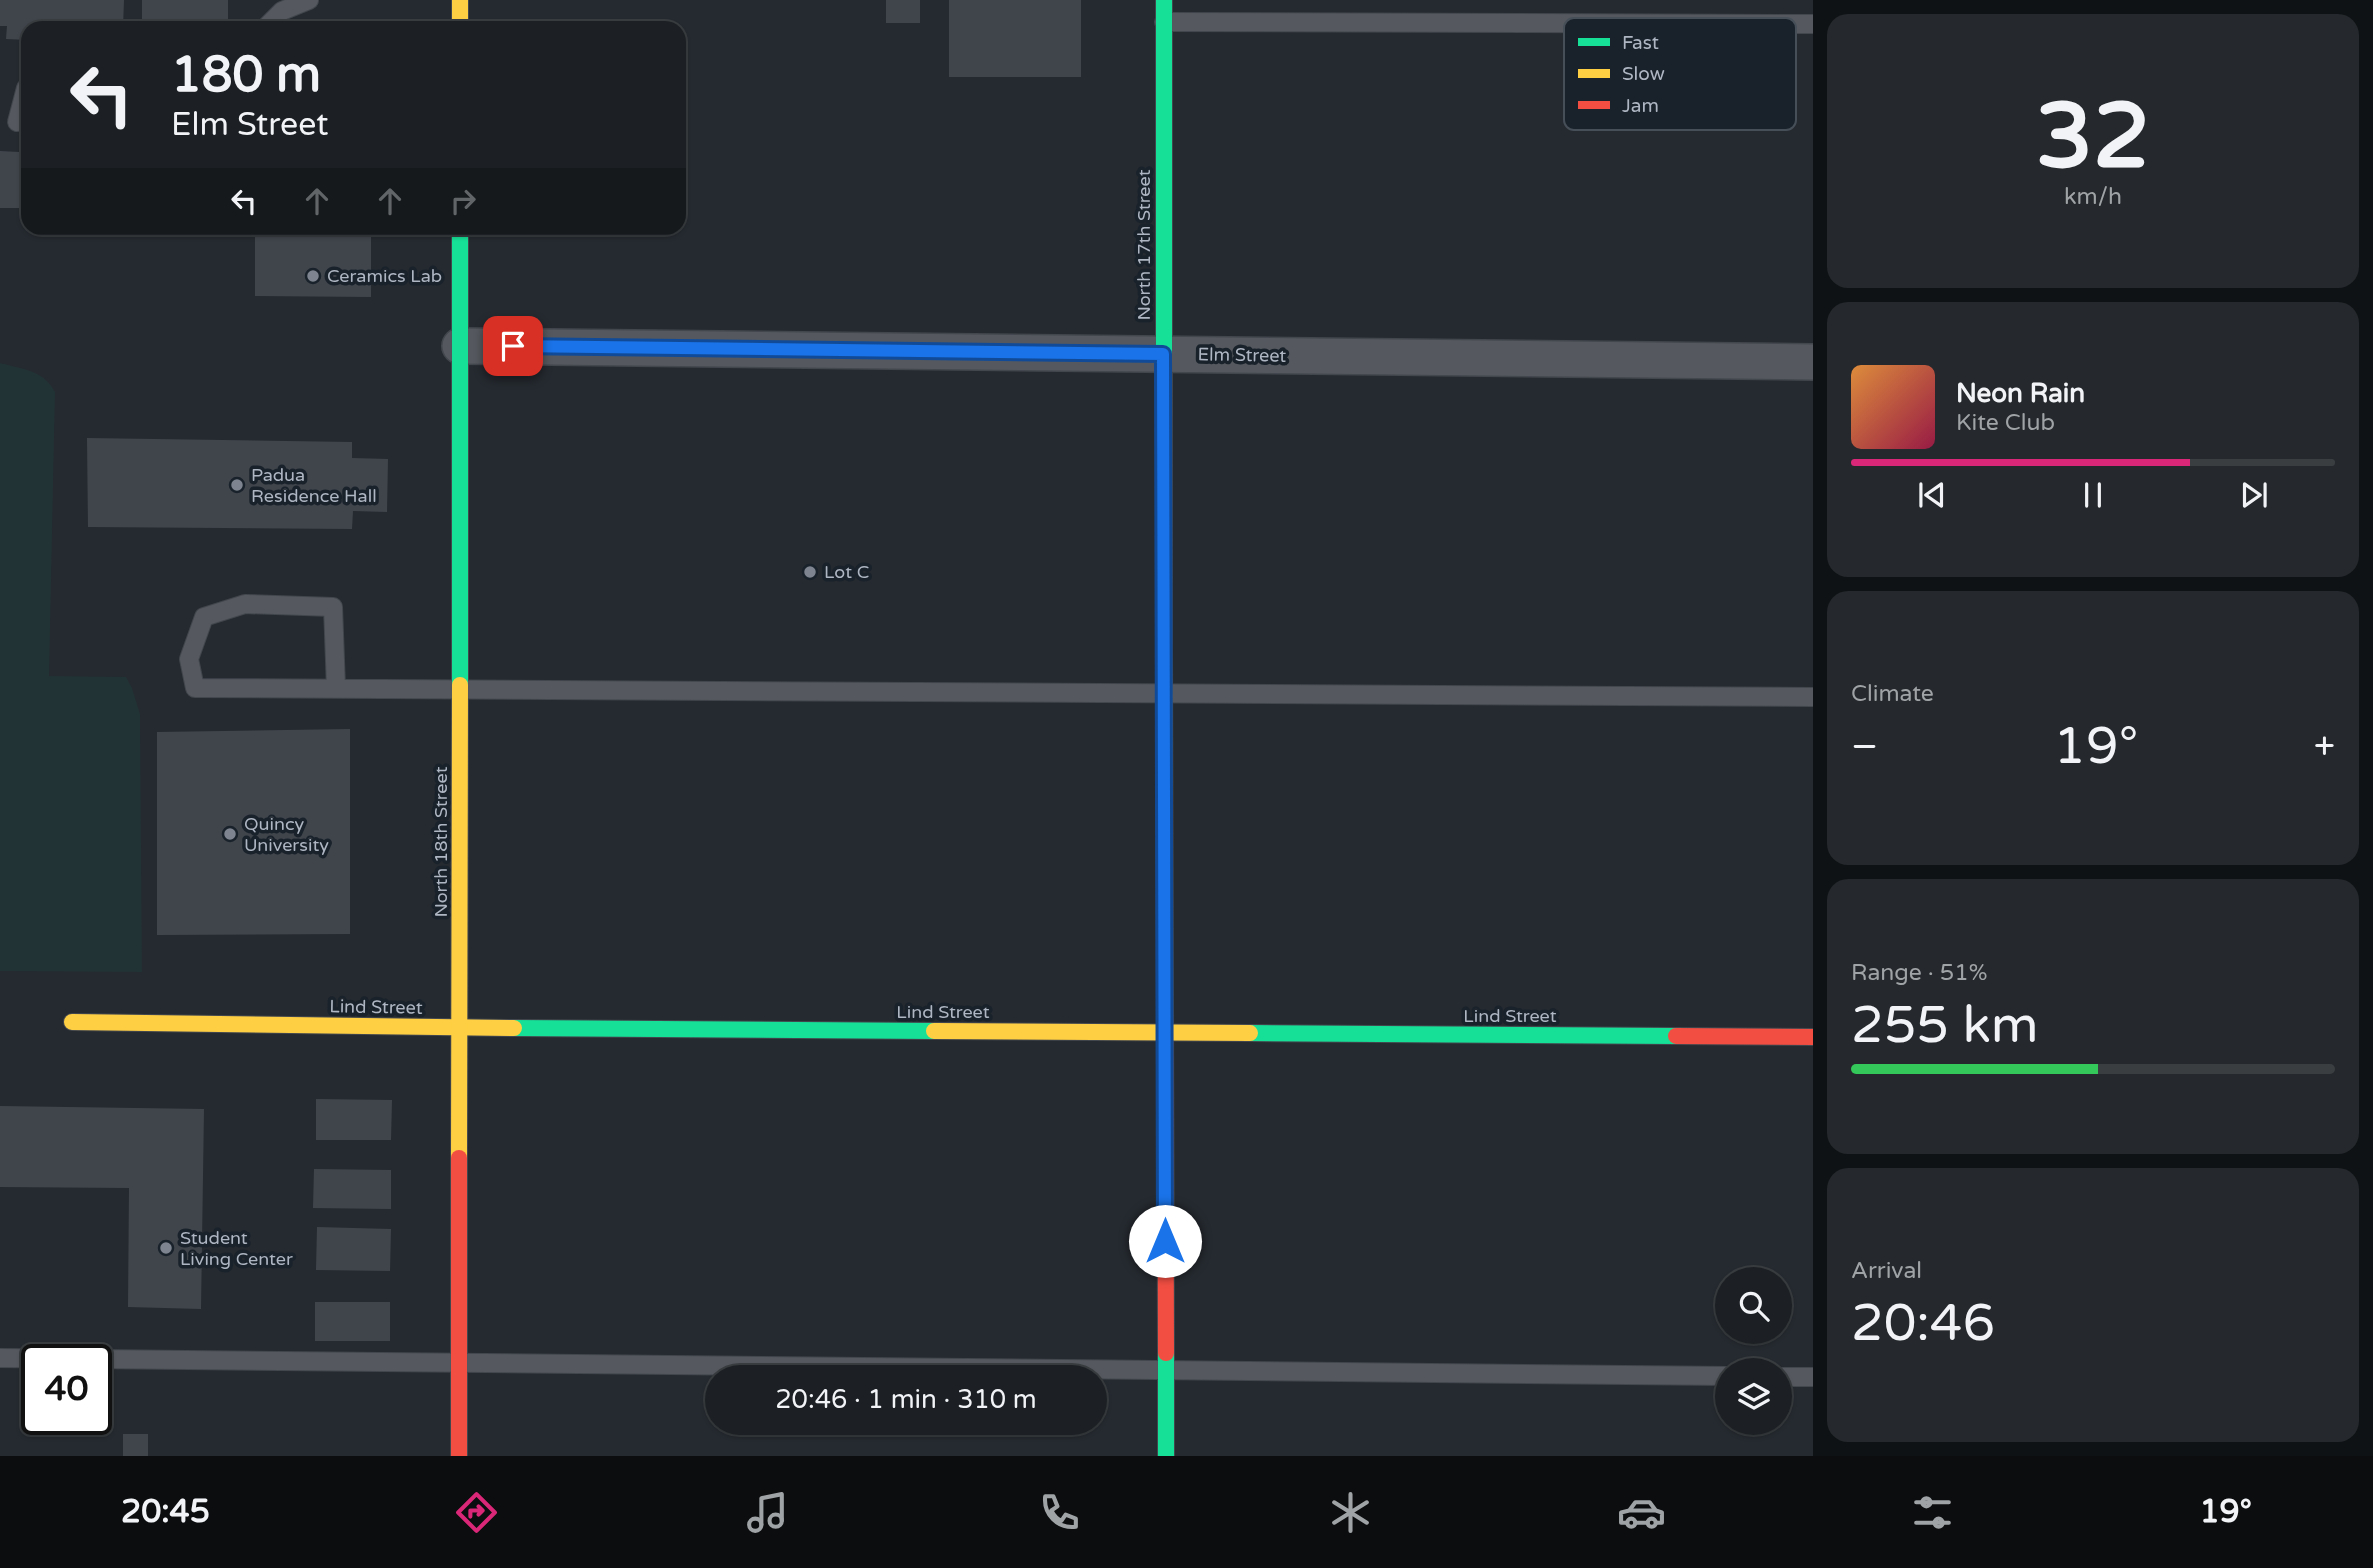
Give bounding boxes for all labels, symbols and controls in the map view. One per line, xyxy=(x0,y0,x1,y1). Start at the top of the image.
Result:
legend xyxy=(1564,18,1796,130)
text: Fast xyxy=(1622,32,1659,54)
text: 180 m xyxy=(171,46,321,105)
icon: left xyxy=(56,49,147,140)
text: Slow xyxy=(1622,63,1665,85)
text: 32 xyxy=(2036,82,2150,192)
text: Jam xyxy=(1622,95,1659,117)
text: Elm Street xyxy=(171,106,329,144)
street label: North 17th Street xyxy=(1133,169,1155,321)
icon: left xyxy=(225,182,263,220)
icon: ahead xyxy=(298,182,336,220)
icon: ahead xyxy=(371,182,409,220)
icon: right xyxy=(444,182,482,220)
text: km/h xyxy=(2064,183,2122,211)
place label: Ceramics Lab xyxy=(327,265,442,287)
marker: Ceramics Lab xyxy=(305,268,321,284)
pin xyxy=(483,316,543,376)
icon: arrive xyxy=(494,327,532,365)
street label: Elm Street xyxy=(1198,343,1287,367)
text: Neon Rain xyxy=(1956,378,2085,409)
text: Kite Club xyxy=(1956,409,2055,437)
place label: Padua Residence Hall xyxy=(251,464,377,507)
icon: previous xyxy=(1913,476,1951,514)
icon: pause xyxy=(2074,476,2112,514)
icon: next xyxy=(2235,476,2273,514)
marker: Padua Residence Hall xyxy=(229,477,245,493)
place label: Lot C xyxy=(824,561,869,583)
marker: Lot C xyxy=(802,564,818,580)
text: Climate xyxy=(1851,680,1934,708)
text: 19° xyxy=(2053,715,2138,778)
text: − xyxy=(1851,724,1878,770)
text: + xyxy=(2314,724,2335,770)
street label: North 18th Street xyxy=(430,766,452,918)
place label: Quincy University xyxy=(244,813,329,856)
marker: Quincy University xyxy=(222,826,238,842)
text: Range · 51% xyxy=(1851,959,1987,987)
text: 255 km xyxy=(1851,994,2039,1057)
street label: Lind Street xyxy=(329,995,423,1019)
street label: Lind Street xyxy=(896,1001,990,1023)
street label: Lind Street xyxy=(1463,1005,1557,1027)
position arrow xyxy=(1128,1204,1202,1278)
place label: Student Living Center xyxy=(180,1227,293,1270)
marker: Student Living Center xyxy=(158,1240,174,1256)
text: Arrival xyxy=(1851,1257,1922,1285)
map controls xyxy=(1715,1267,1792,1435)
button: search xyxy=(1715,1267,1792,1344)
text: 20:46 xyxy=(1851,1292,1995,1355)
speed limit sign: 40 xyxy=(21,1344,112,1435)
button: layers xyxy=(1715,1358,1792,1435)
text: 20:46 · 1 min · 310 m xyxy=(775,1384,1037,1415)
icon: directions xyxy=(452,1488,501,1537)
icon: music xyxy=(743,1488,792,1537)
icon: phone xyxy=(1035,1488,1084,1537)
icon: climate xyxy=(1326,1488,1375,1537)
icon: car xyxy=(1617,1488,1666,1537)
icon: filters xyxy=(1908,1488,1957,1537)
text: 20:45 xyxy=(121,1493,210,1531)
text: 19° xyxy=(2199,1493,2252,1531)

